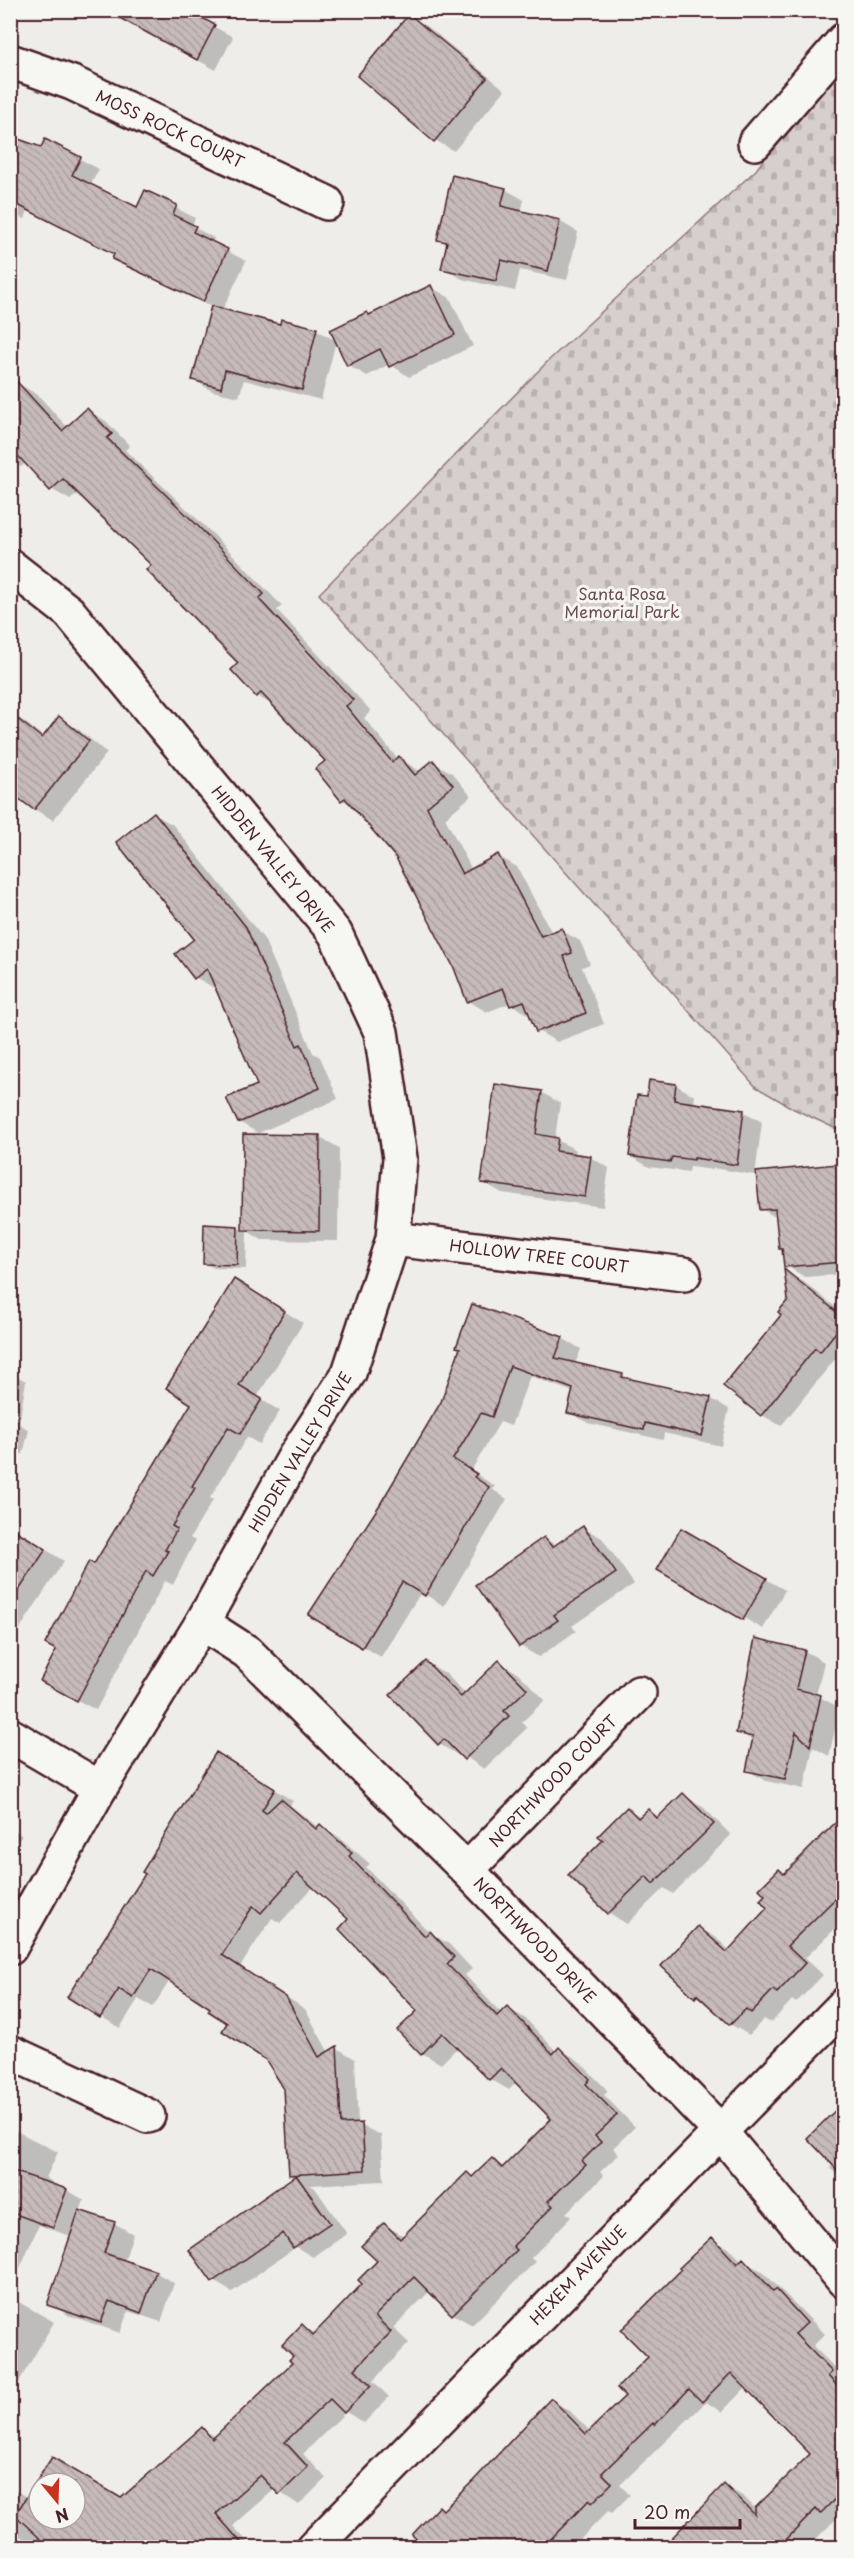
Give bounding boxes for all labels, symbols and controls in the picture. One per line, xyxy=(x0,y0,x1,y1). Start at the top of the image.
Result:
street label: MOSS ROCK COURT xyxy=(92,83,249,173)
park label: Santa Rosa Memorial Park xyxy=(564,581,680,623)
street label: HIDDEN VALLEY DRIVE xyxy=(207,779,341,937)
street label: HOLLOW TREE COURT xyxy=(448,1232,630,1278)
street label: HIDDEN VALLEY DRIVE xyxy=(242,1367,357,1536)
street label: NORTHWOOD COURT xyxy=(483,1709,622,1852)
street label: NORTHWOOD DRIVE xyxy=(469,1871,603,2008)
street label: HEXEM AVENUE xyxy=(523,2219,631,2330)
north arrow xyxy=(27,2471,87,2531)
scale bar xyxy=(635,2492,740,2530)
text: 20 m xyxy=(644,2498,690,2525)
text: N xyxy=(52,2503,72,2530)

